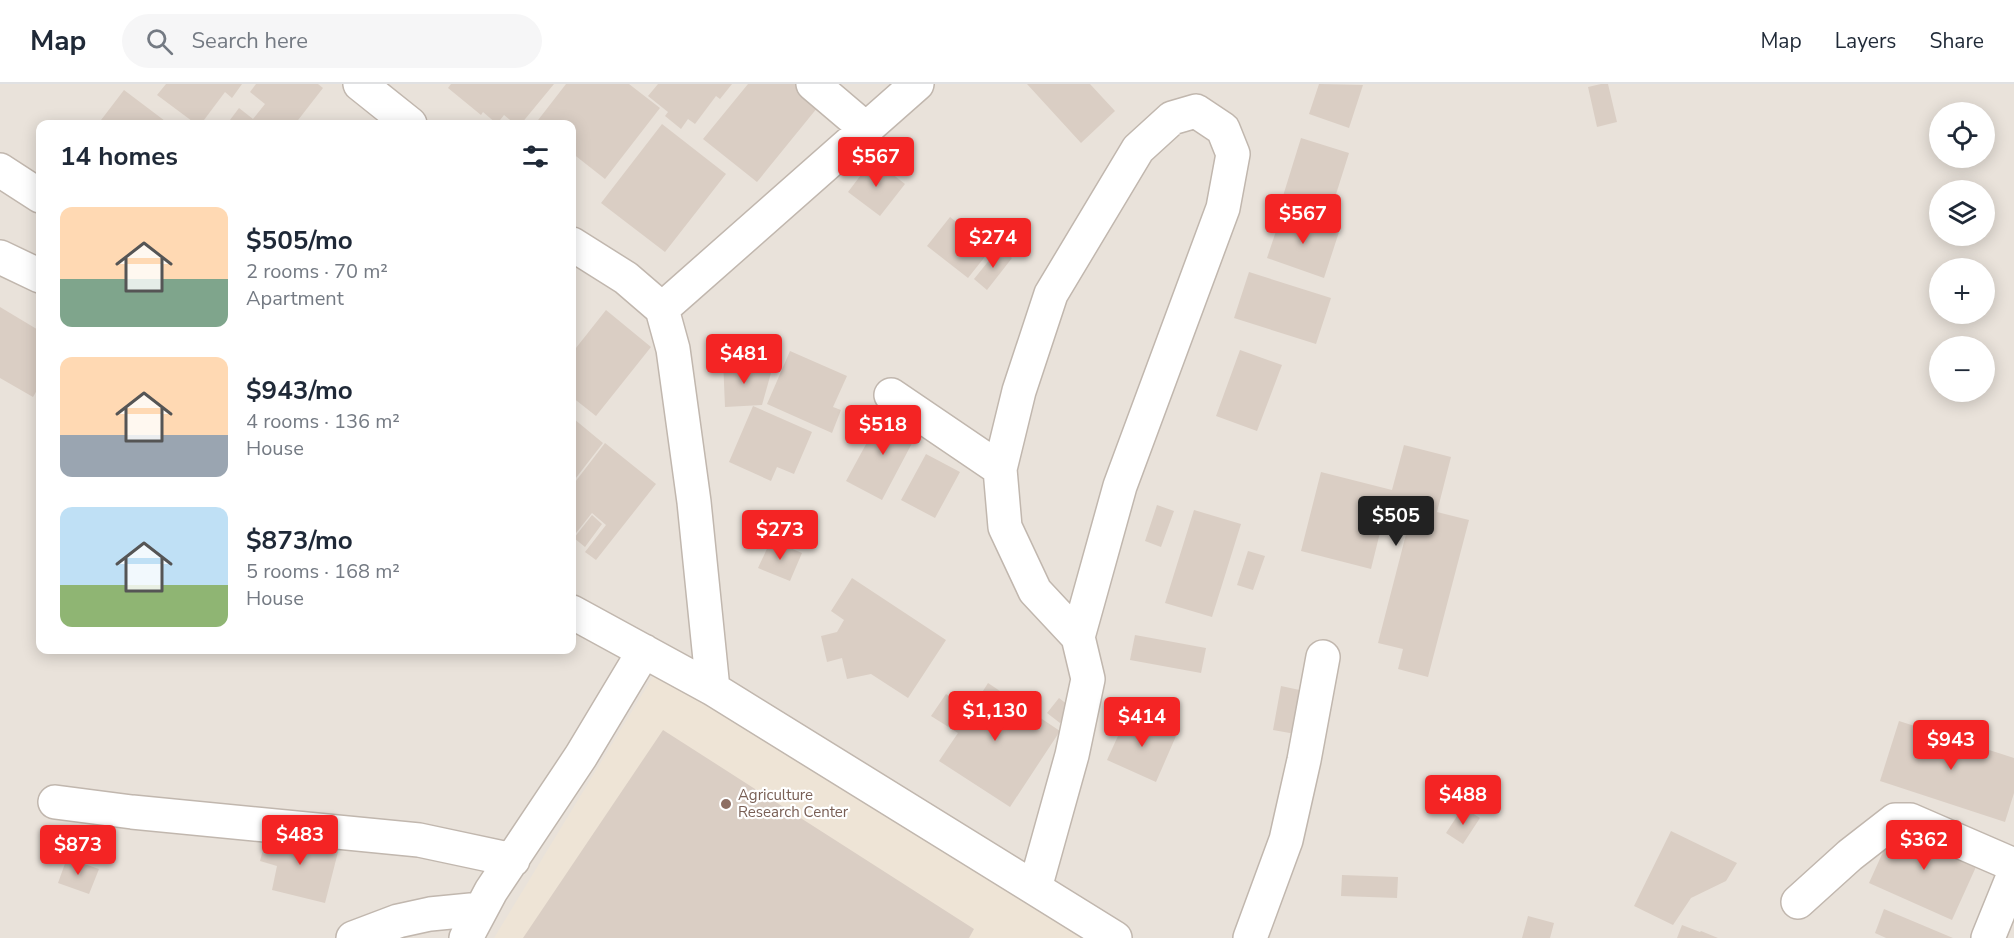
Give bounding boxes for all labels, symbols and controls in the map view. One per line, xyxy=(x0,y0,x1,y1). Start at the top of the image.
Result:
search box xyxy=(122,14,542,68)
text: Map xyxy=(30,22,86,60)
icon: search xyxy=(143,25,176,58)
text: Search here xyxy=(191,26,308,56)
text: Map xyxy=(1760,27,1802,55)
text: Layers xyxy=(1835,27,1896,55)
text: Share xyxy=(1929,27,1984,55)
map controls xyxy=(1929,102,1995,402)
button: locate xyxy=(1929,102,1995,168)
pin: $567 xyxy=(840,137,912,188)
text: 14 homes xyxy=(60,139,178,174)
icon: filters xyxy=(519,140,552,173)
text: $567 xyxy=(852,143,900,170)
button: layers xyxy=(1929,180,1995,246)
pin: $567 xyxy=(1267,194,1339,245)
text: $567 xyxy=(1279,200,1327,227)
pin: $274 xyxy=(957,218,1029,269)
text: $505/mo xyxy=(246,223,353,258)
text: $274 xyxy=(969,224,1017,251)
icon: home xyxy=(108,231,180,303)
text: 2 rooms · 70 m² xyxy=(246,258,388,285)
button: + xyxy=(1929,258,1995,324)
text: Apartment xyxy=(246,285,344,312)
pin: $481 xyxy=(708,334,780,385)
button: − xyxy=(1929,336,1995,402)
text: $481 xyxy=(720,340,768,367)
text: $943/mo xyxy=(246,373,353,408)
icon: home xyxy=(108,381,180,453)
pin: $518 xyxy=(847,405,919,456)
text: 4 rooms · 136 m² xyxy=(246,408,400,435)
text: $518 xyxy=(859,411,907,438)
text: House xyxy=(246,435,304,462)
pin: $505 xyxy=(1360,496,1432,547)
text: $505 xyxy=(1372,502,1420,529)
pin: $273 xyxy=(744,510,816,561)
text: $273 xyxy=(756,516,804,543)
text: $873/mo xyxy=(246,523,353,558)
icon: home xyxy=(108,531,180,603)
text: 5 rooms · 168 m² xyxy=(246,558,400,585)
text: House xyxy=(246,585,304,612)
pin: $1,130 xyxy=(946,691,1044,742)
text: $1,130 xyxy=(963,697,1027,724)
pin: $414 xyxy=(1106,697,1178,748)
text: $414 xyxy=(1118,703,1166,730)
pin: $943 xyxy=(1915,720,1987,771)
text: $943 xyxy=(1927,726,1975,753)
pin: $488 xyxy=(1427,775,1499,826)
text: $488 xyxy=(1439,781,1487,808)
place label: Agriculture Research Center xyxy=(738,785,849,822)
marker: Agriculture Research Center xyxy=(719,797,733,811)
pin: $483 xyxy=(264,815,336,866)
pin: $362 xyxy=(1888,820,1960,871)
text: $483 xyxy=(276,821,324,848)
pin: $873 xyxy=(42,825,114,876)
text: $362 xyxy=(1900,826,1948,853)
text: $873 xyxy=(54,831,102,858)

